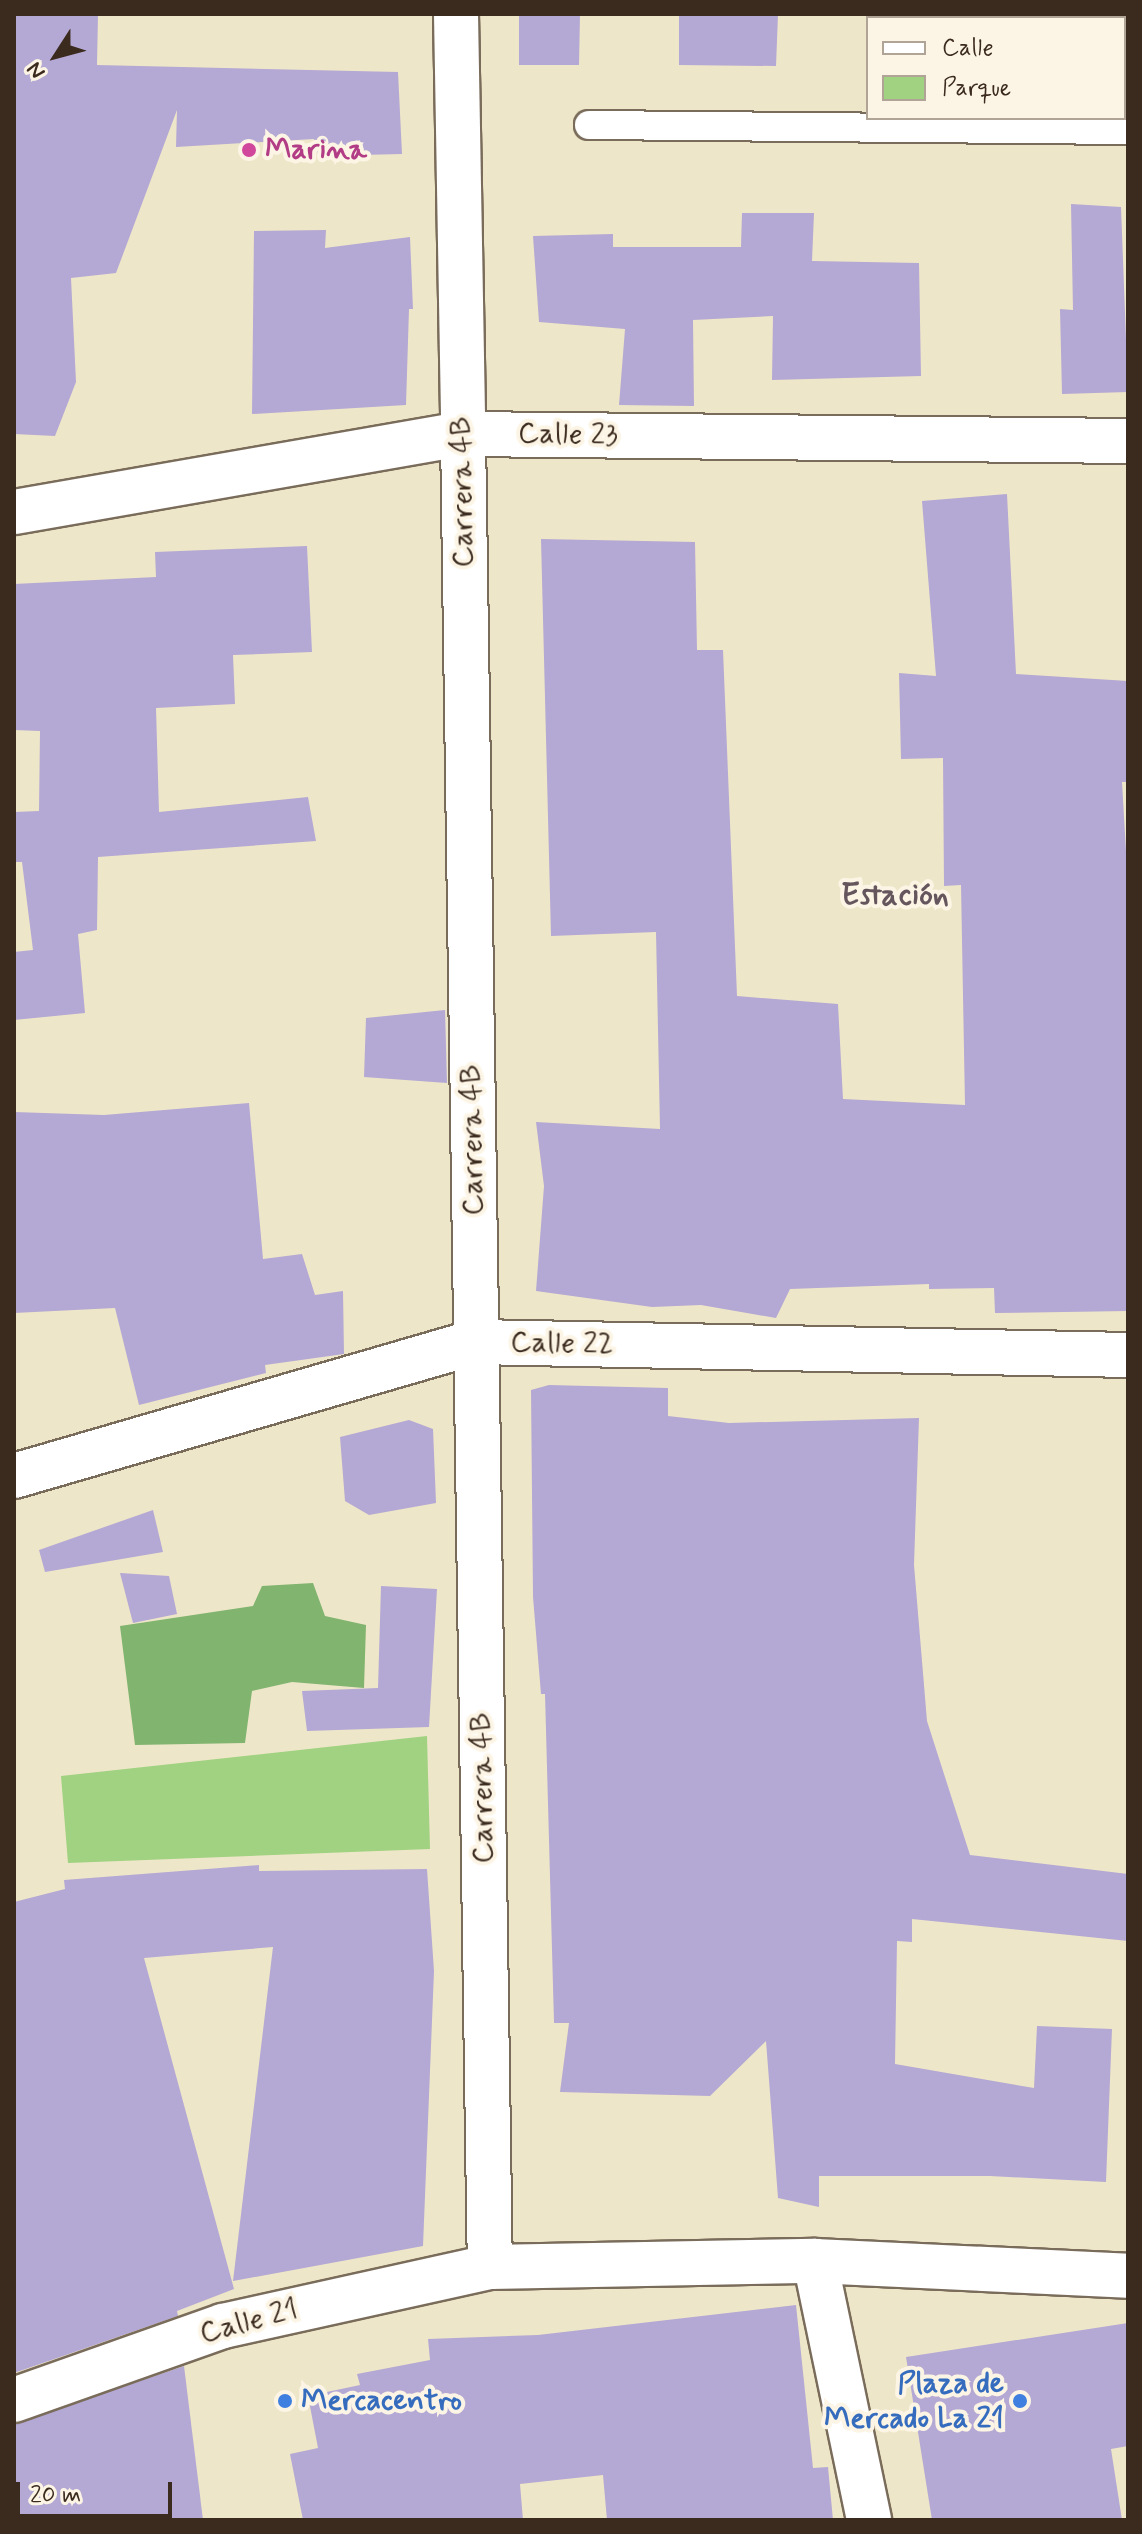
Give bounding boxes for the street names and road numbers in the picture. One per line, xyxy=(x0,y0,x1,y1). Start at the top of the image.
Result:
street label: Carrera 4B xyxy=(444,416,482,568)
street label: Calle 23 xyxy=(518,416,618,454)
street label: Carrera 4B xyxy=(454,1064,492,1216)
street label: Calle 22 xyxy=(510,1325,614,1363)
street label: Carrera 4B xyxy=(464,1712,502,1864)
street label: Calle 21 xyxy=(196,2292,302,2352)

